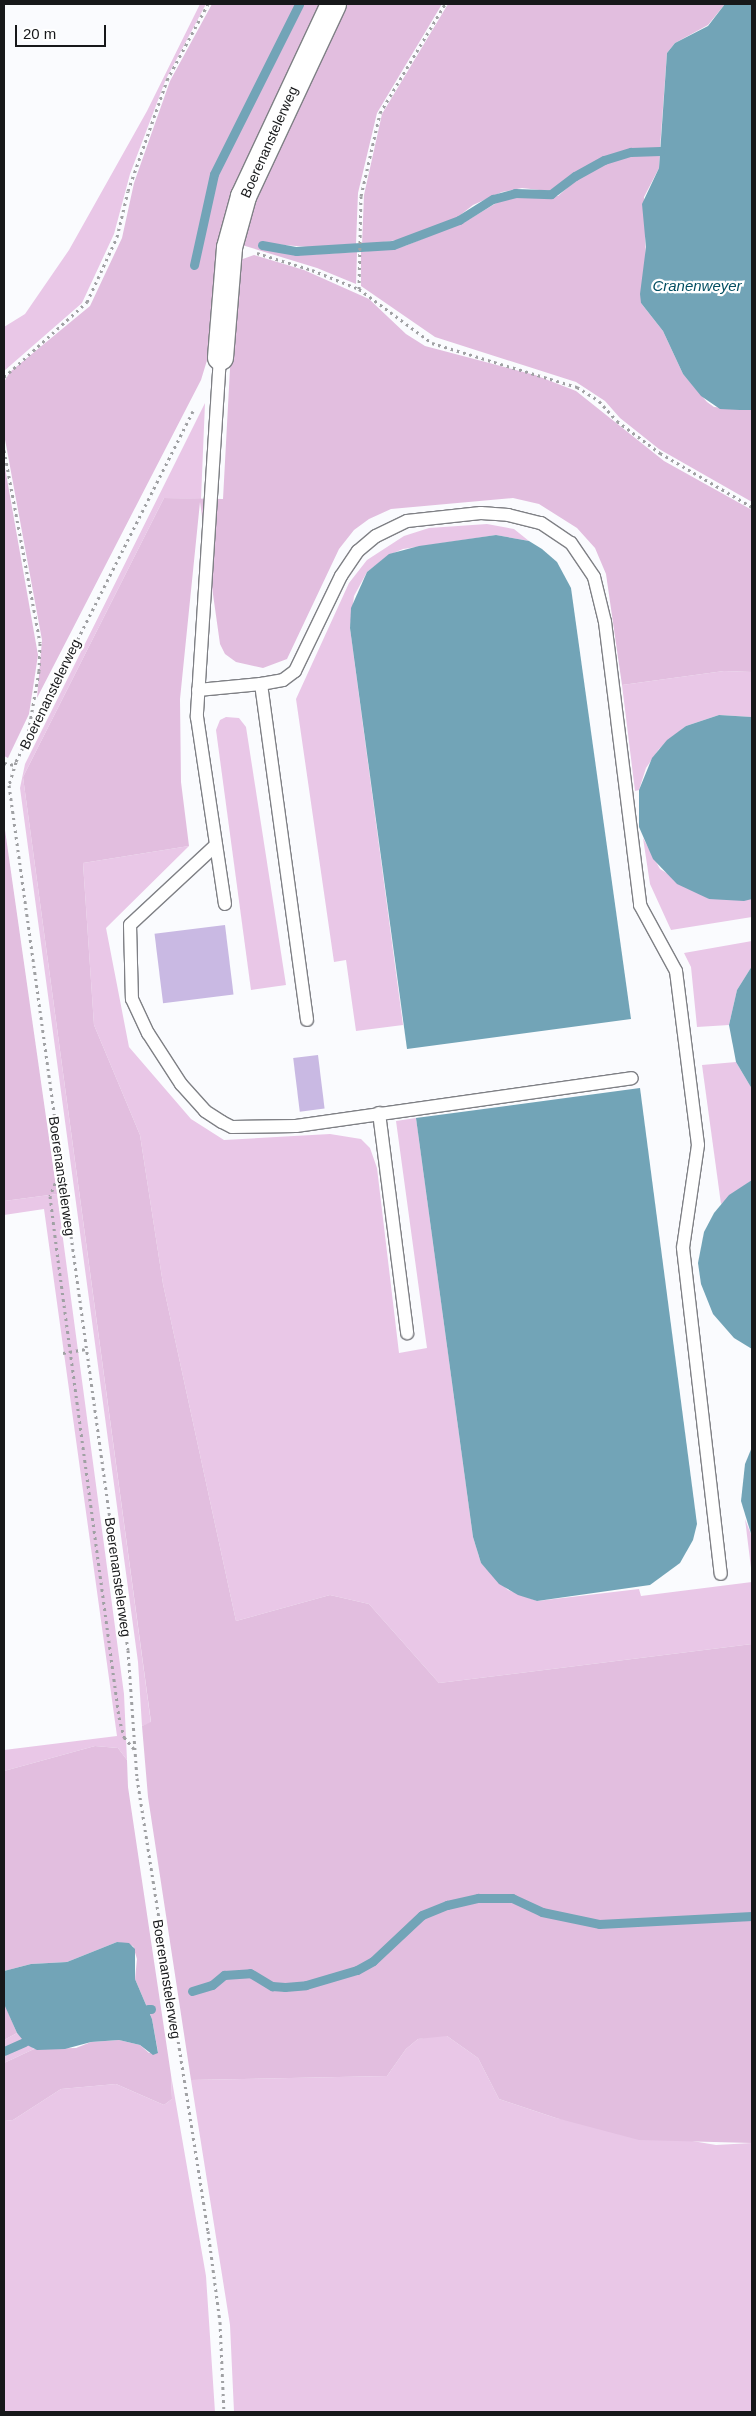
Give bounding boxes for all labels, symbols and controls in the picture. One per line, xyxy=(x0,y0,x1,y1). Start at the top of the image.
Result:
scale bar xyxy=(18,15,109,47)
text: 20 m xyxy=(23,25,56,42)
street label: Boerenanstelerweg xyxy=(237,83,301,201)
water label: Cranenweyer xyxy=(652,277,742,295)
street label: Boerenanstelerweg xyxy=(16,636,84,752)
street label: Boerenanstelerweg xyxy=(45,1115,79,1237)
street label: Boerenanstelerweg xyxy=(101,1516,135,1638)
street label: Boerenanstelerweg xyxy=(149,1918,185,2040)

